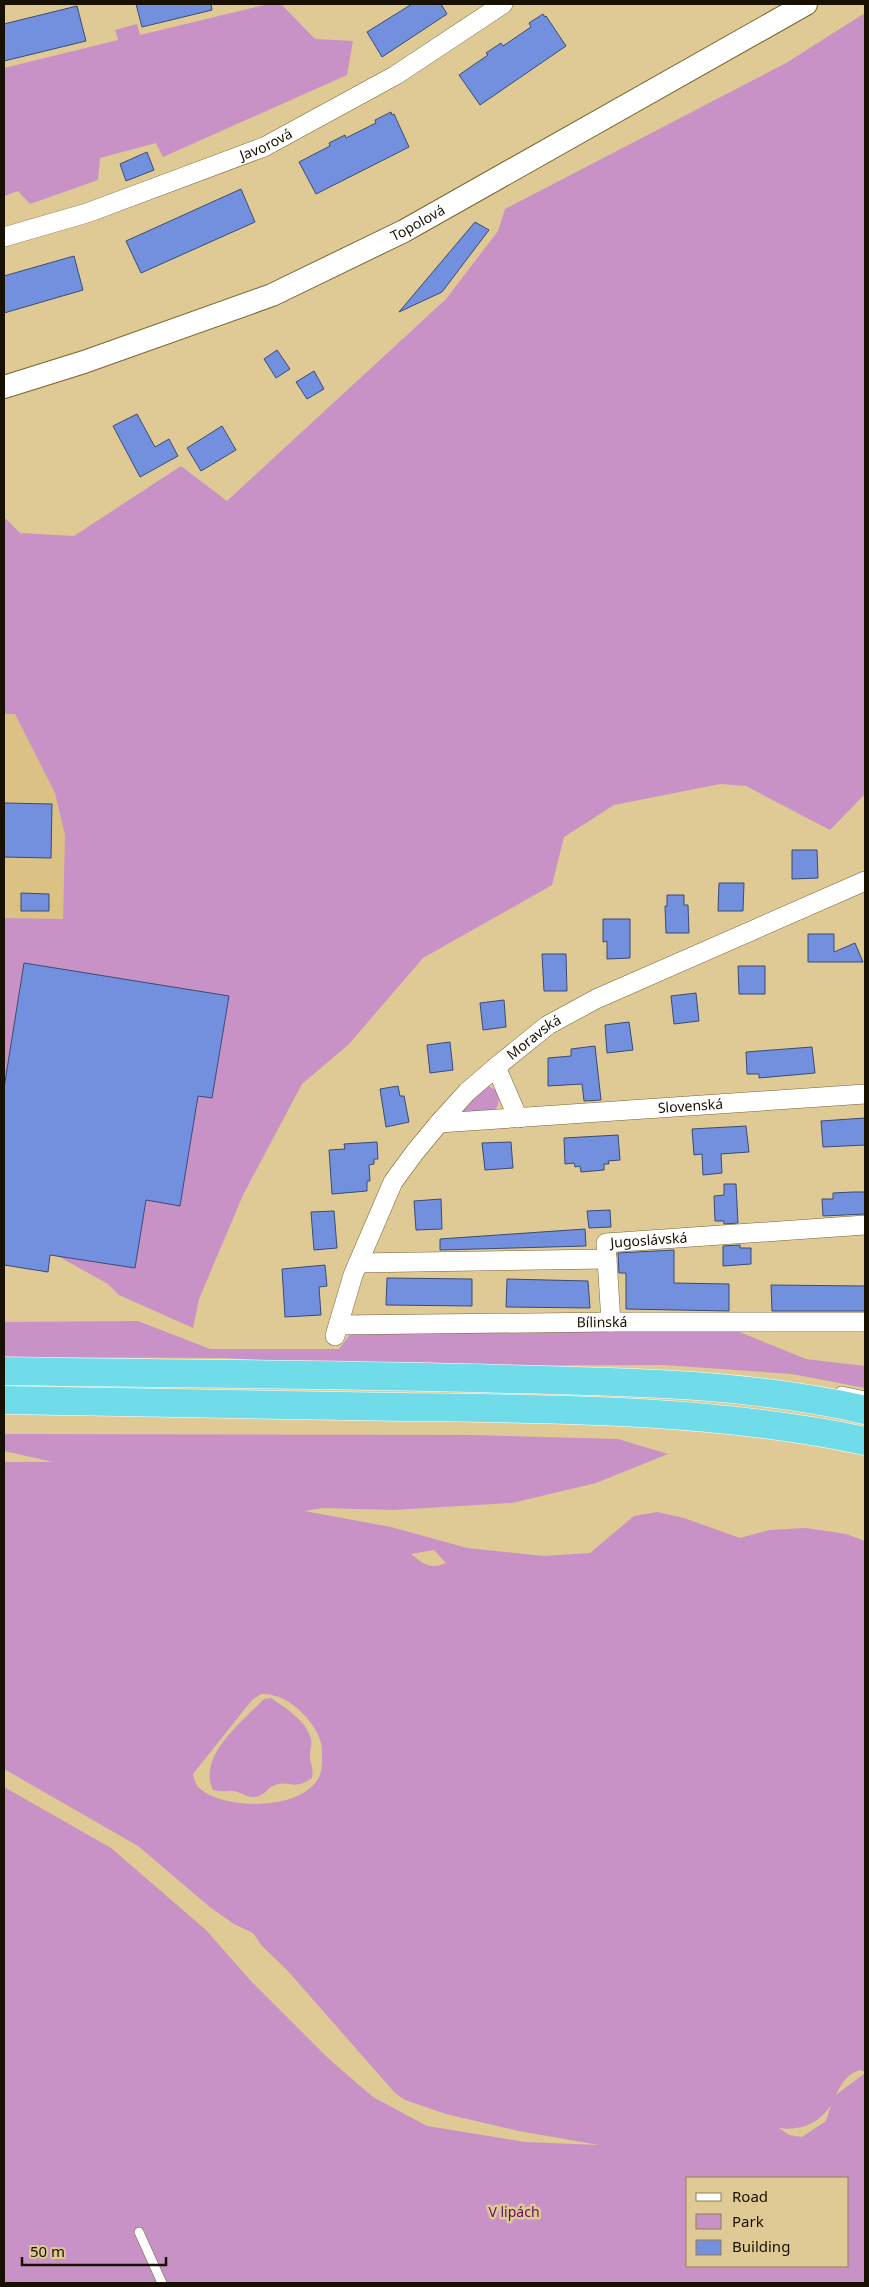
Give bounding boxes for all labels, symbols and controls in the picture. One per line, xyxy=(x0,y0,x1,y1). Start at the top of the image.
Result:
street label: Javorová xyxy=(235,124,295,165)
street label: Topolová xyxy=(387,200,448,245)
street label: Moravská xyxy=(502,1010,564,1064)
street label: Slovenská xyxy=(657,1094,724,1117)
street label: Jugoslávská xyxy=(608,1227,688,1252)
street label: Bílinská xyxy=(577,1312,627,1331)
legend xyxy=(686,2177,849,2267)
text: Road xyxy=(732,2186,768,2206)
park label: V lipách xyxy=(488,2202,540,2221)
text: Park xyxy=(732,2211,764,2231)
scale bar xyxy=(22,2234,166,2266)
text: Building xyxy=(732,2236,790,2256)
text: 50 m xyxy=(30,2241,65,2261)

